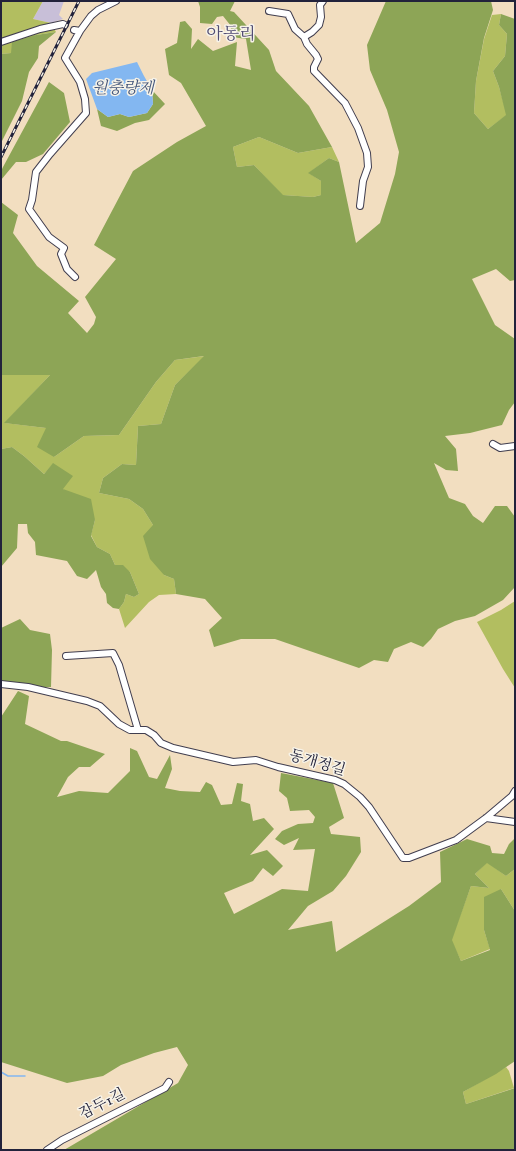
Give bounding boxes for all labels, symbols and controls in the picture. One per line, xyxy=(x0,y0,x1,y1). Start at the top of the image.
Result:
district label: 아동리 xyxy=(206,25,256,45)
water label: 원충량제 xyxy=(92,80,154,100)
street label: 동개정길 xyxy=(287,747,347,781)
street label: 잠두1길 xyxy=(77,1086,129,1124)

